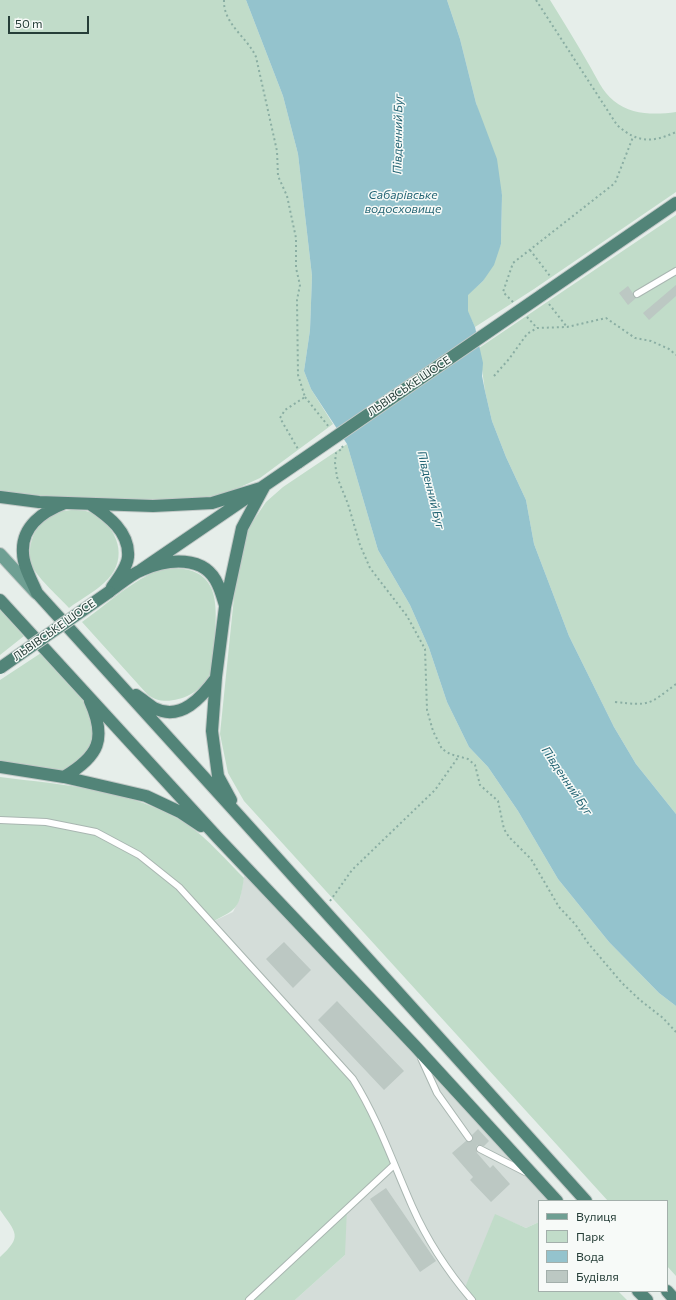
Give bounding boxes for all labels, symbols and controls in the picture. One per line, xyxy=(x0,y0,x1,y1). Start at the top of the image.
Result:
scale bar xyxy=(10,8,91,34)
text: 50 m xyxy=(15,16,43,30)
water label: Південний Буг xyxy=(390,94,406,174)
water label: Сабарівське водосховище xyxy=(365,188,441,216)
street label: ЛЬВІВСЬКЕ ШОСЕ xyxy=(365,353,453,419)
water label: Південний Буг xyxy=(414,449,448,531)
street label: ЛЬВІВСЬКЕ ШОСЕ xyxy=(10,597,98,663)
water label: Південний Буг xyxy=(539,744,595,818)
legend xyxy=(538,1200,668,1292)
text: Вулиця xyxy=(576,1209,617,1223)
text: Парк xyxy=(576,1229,605,1243)
text: Вода xyxy=(576,1249,604,1263)
text: Будівля xyxy=(576,1269,619,1283)

